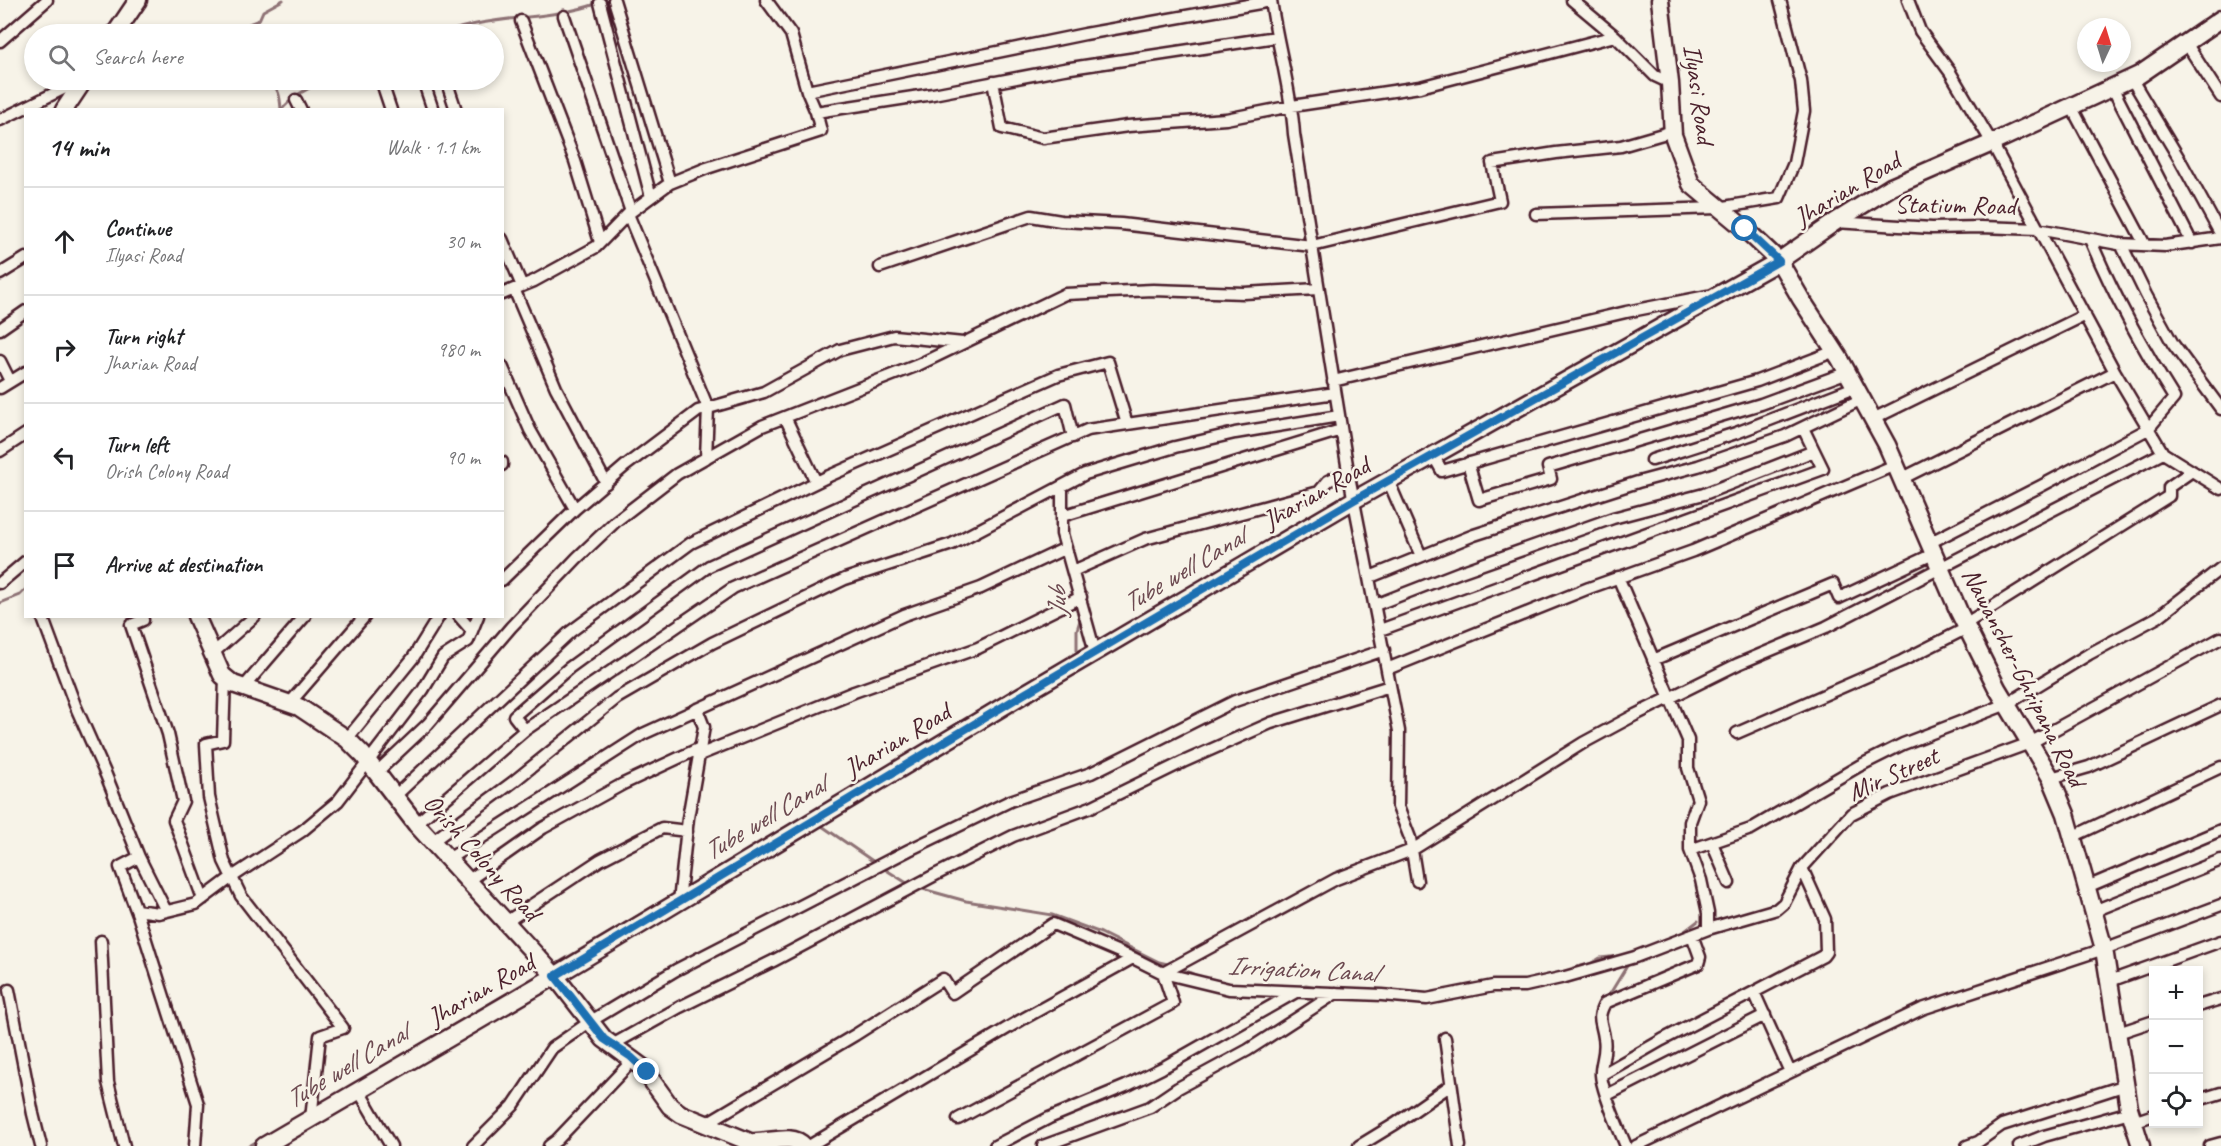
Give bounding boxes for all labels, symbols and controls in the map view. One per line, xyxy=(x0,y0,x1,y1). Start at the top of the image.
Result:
north arrow xyxy=(2077,18,2131,72)
search box xyxy=(24,24,504,90)
icon: search xyxy=(45,41,78,74)
street label: Ilyasi Road xyxy=(1676,42,1723,150)
text: Search here xyxy=(93,43,183,71)
text: 14 min xyxy=(48,131,110,164)
text: Walk · 1.1 km xyxy=(386,135,480,160)
street label: Jharian Road xyxy=(1786,143,1909,235)
street label: Statium Road xyxy=(1894,187,2019,223)
text: Continue xyxy=(105,215,171,243)
route start xyxy=(1731,215,1757,241)
icon: ahead xyxy=(48,225,81,258)
text: 30 m xyxy=(446,229,480,254)
text: Ilyasi Road xyxy=(105,243,182,268)
text: Turn right xyxy=(105,323,182,351)
icon: right xyxy=(48,333,81,366)
text: 980 m xyxy=(437,337,480,362)
text: Jharian Road xyxy=(105,351,196,376)
text: Turn left xyxy=(105,431,169,459)
icon: left xyxy=(48,441,81,474)
text: 90 m xyxy=(446,445,480,470)
street label: Jharian Road xyxy=(1255,447,1379,538)
text: Orish Colony Road xyxy=(105,459,228,484)
water label: Tube well Canal xyxy=(1115,516,1258,620)
icon: arrive xyxy=(48,549,81,582)
text: Arrive at destination xyxy=(105,551,262,579)
street label: Nawansher-Ghripana Road xyxy=(1955,562,2095,795)
water label: Jub xyxy=(1039,584,1075,619)
street label: Jharian Road xyxy=(836,694,959,786)
street label: Mir Street xyxy=(1843,739,1946,809)
water label: Tube well Canal xyxy=(696,764,839,868)
street label: Orish Colony Road xyxy=(416,787,550,930)
street label: Jharian Road xyxy=(420,944,544,1035)
water label: Irrigation Canal xyxy=(1227,948,1387,990)
map controls xyxy=(2149,966,2203,1128)
button: + xyxy=(2149,966,2203,1020)
water label: Tube well Canal xyxy=(278,1012,421,1116)
button: − xyxy=(2149,1020,2203,1074)
route end xyxy=(633,1058,659,1084)
button: locate xyxy=(2149,1074,2203,1128)

